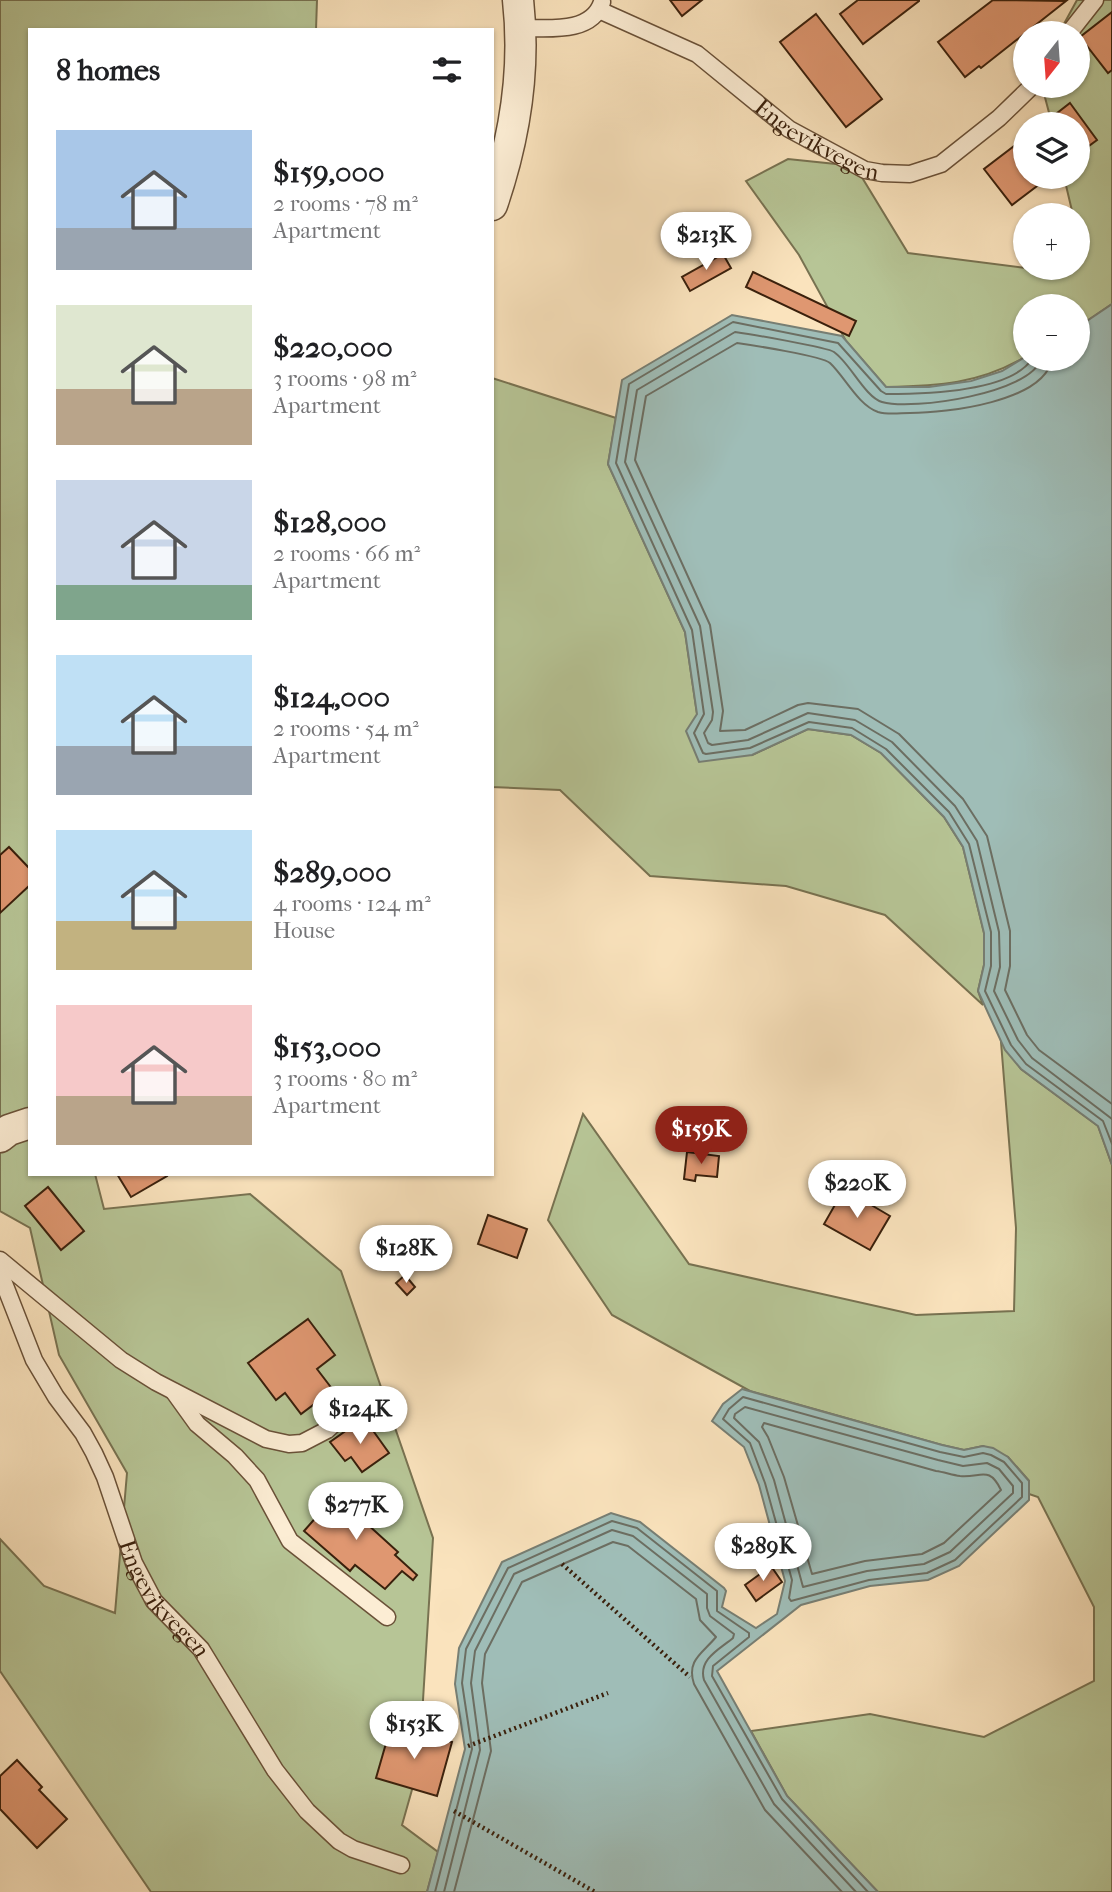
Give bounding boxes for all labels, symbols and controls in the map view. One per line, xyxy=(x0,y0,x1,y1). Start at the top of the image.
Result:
north arrow xyxy=(1013,21,1090,98)
map controls xyxy=(1013,21,1090,371)
icon: filters xyxy=(428,51,466,89)
text: 8 homes xyxy=(56,53,160,88)
street label: Engevikvegen xyxy=(749,93,881,186)
button: layers xyxy=(1013,112,1090,189)
text: $159,000 xyxy=(273,155,385,190)
icon: home xyxy=(112,158,196,242)
text: 2 rooms · 78 m² xyxy=(273,190,418,217)
button: + xyxy=(1013,203,1090,280)
pin: $213K xyxy=(657,212,755,272)
text: Apartment xyxy=(273,217,381,244)
text: $213K xyxy=(677,221,735,248)
button: − xyxy=(1013,294,1090,371)
text: $220,000 xyxy=(273,330,393,365)
icon: home xyxy=(112,333,196,417)
text: 3 rooms · 98 m² xyxy=(273,365,417,392)
text: Apartment xyxy=(273,392,381,419)
text: $128,000 xyxy=(273,505,387,540)
icon: home xyxy=(112,508,196,592)
text: 2 rooms · 66 m² xyxy=(273,540,420,567)
text: Apartment xyxy=(273,567,381,594)
text: $124,000 xyxy=(273,680,390,715)
icon: home xyxy=(112,683,196,767)
text: 2 rooms · 54 m² xyxy=(273,715,419,742)
text: Apartment xyxy=(273,742,381,769)
text: $289,000 xyxy=(273,855,392,890)
icon: home xyxy=(112,858,196,942)
text: 4 rooms · 124 m² xyxy=(273,890,431,917)
text: House xyxy=(273,917,335,944)
text: $153,000 xyxy=(273,1030,381,1065)
icon: home xyxy=(112,1033,196,1117)
text: 3 rooms · 80 m² xyxy=(273,1065,417,1092)
text: Apartment xyxy=(273,1092,381,1119)
pin: $159K xyxy=(652,1106,750,1166)
text: $159K xyxy=(671,1115,731,1142)
pin: $220K xyxy=(808,1160,906,1220)
text: $220K xyxy=(824,1169,890,1196)
pin: $128K xyxy=(357,1226,455,1285)
text: $128K xyxy=(376,1234,436,1261)
pin: $124K xyxy=(311,1386,409,1446)
text: $124K xyxy=(329,1395,392,1422)
pin: $277K xyxy=(307,1482,405,1542)
text: $277K xyxy=(324,1491,388,1518)
pin: $289K xyxy=(714,1524,812,1583)
text: $289K xyxy=(731,1532,795,1559)
street label: Engevikvegen xyxy=(113,1536,216,1663)
pin: $153K xyxy=(365,1702,463,1761)
text: $153K xyxy=(386,1710,442,1737)

